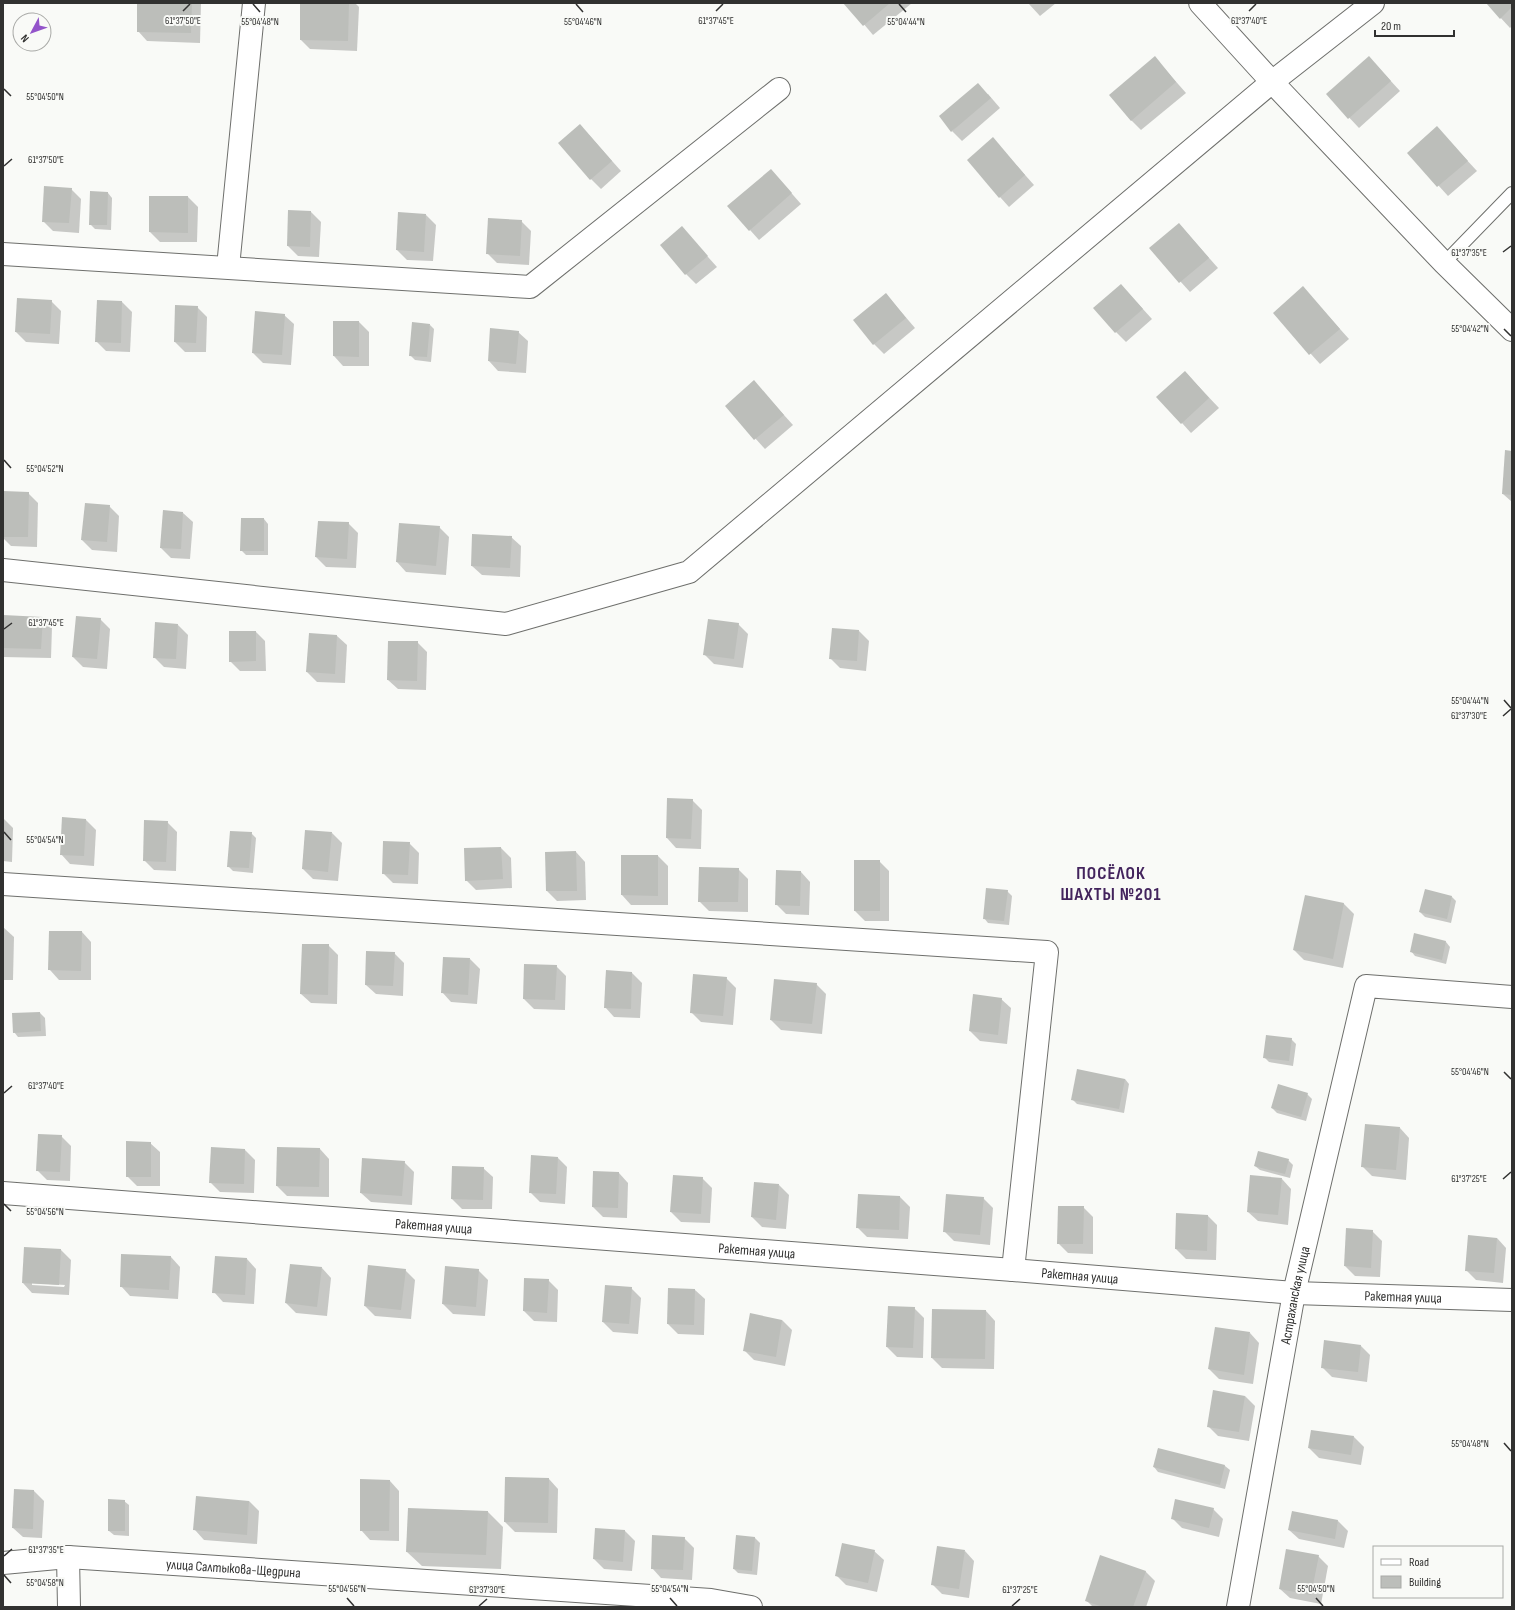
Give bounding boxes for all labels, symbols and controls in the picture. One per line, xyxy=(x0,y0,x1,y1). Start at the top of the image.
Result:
north arrow xyxy=(12,12,52,52)
scale bar xyxy=(1375,12,1454,38)
text: 61°37'50"E xyxy=(165,15,201,27)
text: 61°37'45"E xyxy=(698,15,734,27)
text: 61°37'40"E xyxy=(1231,15,1267,27)
text: 55°04'48"N xyxy=(241,16,279,28)
text: 55°04'46"N xyxy=(564,16,602,28)
text: 55°04'44"N xyxy=(887,16,925,28)
text: 20 m xyxy=(1381,19,1401,34)
text: N xyxy=(18,32,32,45)
text: 55°04'50"N xyxy=(26,91,64,103)
text: 61°37'50"E xyxy=(28,154,64,166)
text: 61°37'35"E xyxy=(1451,247,1487,259)
text: 55°04'42"N xyxy=(1451,323,1489,335)
text: 55°04'52"N xyxy=(26,463,64,475)
text: 61°37'45"E xyxy=(28,617,64,629)
text: 55°04'44"N xyxy=(1451,695,1489,707)
text: 61°37'30"E xyxy=(1451,710,1487,722)
text: 55°04'54"N xyxy=(26,834,64,846)
district label: ПОСЁЛОК ШАХТЫ №201 xyxy=(1061,863,1161,905)
text: 55°04'46"N xyxy=(1451,1066,1489,1078)
text: 61°37'40"E xyxy=(28,1080,64,1092)
text: 61°37'25"E xyxy=(1451,1173,1487,1185)
text: 55°04'56"N xyxy=(26,1206,64,1218)
street label: Ракетная улица xyxy=(395,1215,473,1238)
street label: Ракетная улица xyxy=(718,1240,796,1262)
street label: Астраханская улица xyxy=(1277,1245,1314,1347)
street label: Ракетная улица xyxy=(1041,1264,1119,1288)
street label: Ракетная улица xyxy=(1364,1287,1442,1307)
text: 55°04'48"N xyxy=(1451,1438,1489,1450)
text: 61°37'35"E xyxy=(28,1544,64,1556)
legend xyxy=(1373,1546,1503,1598)
text: Road xyxy=(1409,1555,1429,1570)
street label: улица Салтыкова-Щедрина xyxy=(165,1556,301,1582)
text: Building xyxy=(1409,1575,1441,1590)
text: 55°04'58"N xyxy=(26,1577,64,1589)
text: 55°04'56"N xyxy=(328,1583,366,1595)
text: 55°04'54"N xyxy=(651,1583,689,1595)
text: 55°04'50"N xyxy=(1297,1583,1335,1595)
text: 61°37'30"E xyxy=(469,1584,505,1596)
text: 61°37'25"E xyxy=(1002,1584,1038,1596)

